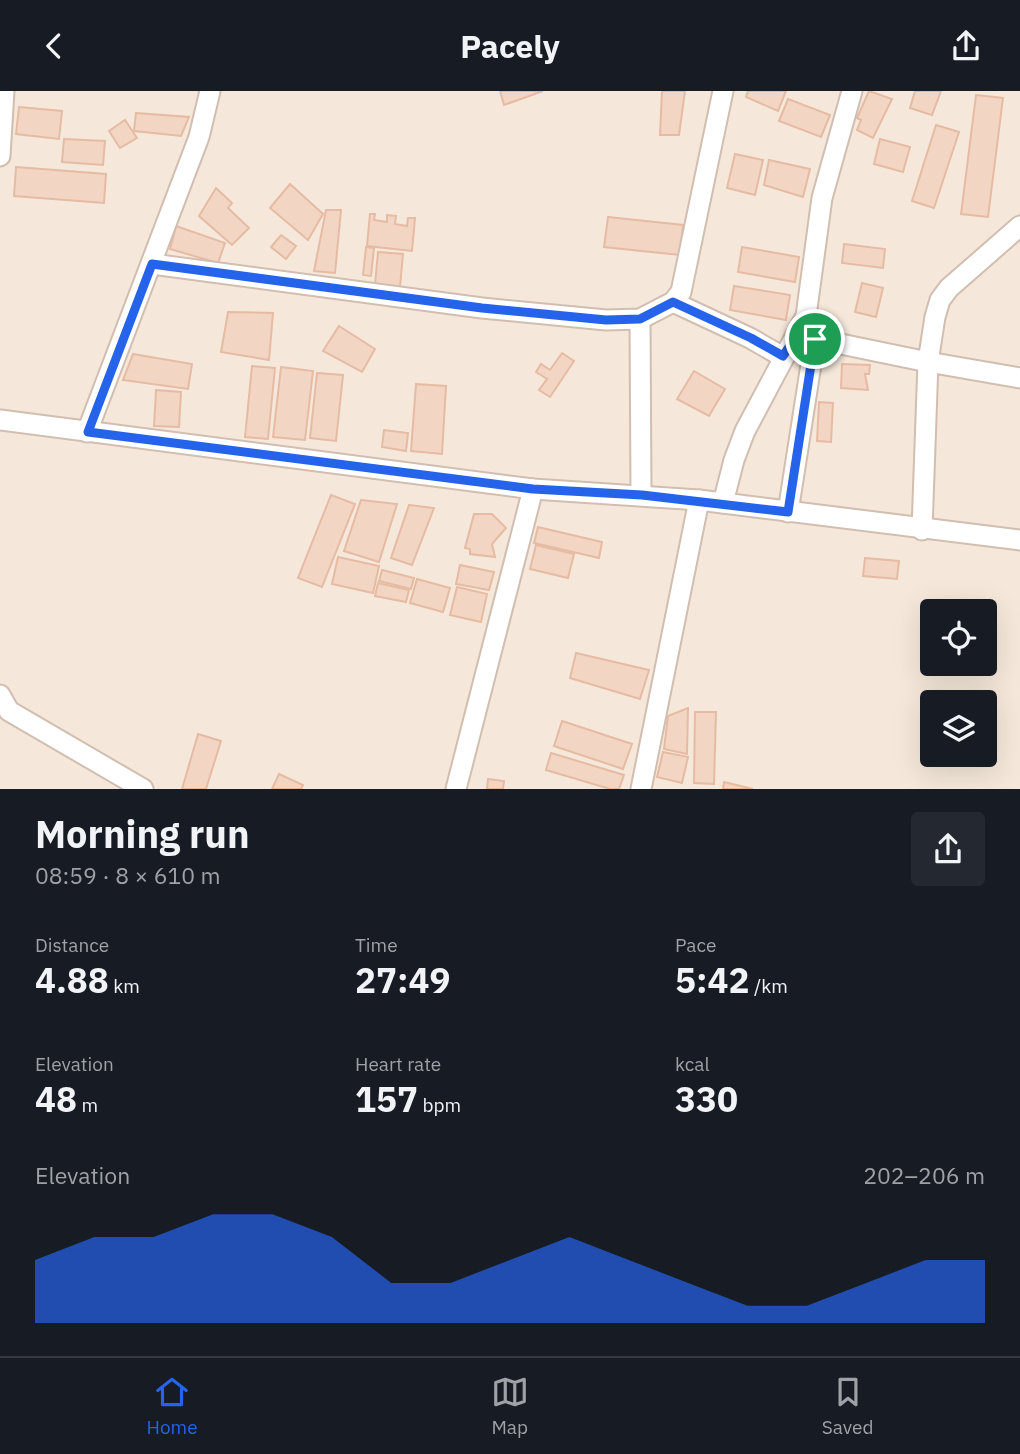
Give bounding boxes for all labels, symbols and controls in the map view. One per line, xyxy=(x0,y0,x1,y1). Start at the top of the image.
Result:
text: Pacely xyxy=(460,25,560,67)
icon: back xyxy=(35,27,73,65)
icon: share xyxy=(947,27,985,65)
pin xyxy=(785,309,845,369)
icon: arrive xyxy=(796,320,834,358)
map controls xyxy=(920,599,997,767)
button: locate xyxy=(920,599,997,676)
button: layers xyxy=(920,690,997,767)
text: Morning run xyxy=(35,809,250,858)
button: share xyxy=(911,812,985,886)
text: 08:59 · 8 × 610 m xyxy=(35,860,221,890)
text: Distance xyxy=(35,933,109,957)
text: Time xyxy=(355,933,398,957)
text: Pace xyxy=(675,933,716,957)
text: 4.88 xyxy=(35,957,109,1003)
text: 27:49 xyxy=(355,957,451,1003)
text: 5:42 xyxy=(675,957,750,1003)
text: km xyxy=(109,974,140,998)
text: /km xyxy=(750,974,788,998)
text: Elevation xyxy=(35,1052,114,1076)
text: Heart rate xyxy=(355,1052,441,1076)
text: kcal xyxy=(675,1052,710,1076)
text: 48 xyxy=(35,1076,77,1122)
text: 157 xyxy=(355,1076,418,1122)
text: 330 xyxy=(675,1076,738,1122)
text: m xyxy=(77,1093,98,1117)
text: bpm xyxy=(418,1093,461,1117)
text: Elevation xyxy=(35,1160,130,1190)
text: 202–206 m xyxy=(863,1160,985,1190)
tab: Home xyxy=(147,1373,198,1439)
tab: Map xyxy=(491,1373,529,1439)
tab: Saved xyxy=(822,1373,873,1439)

